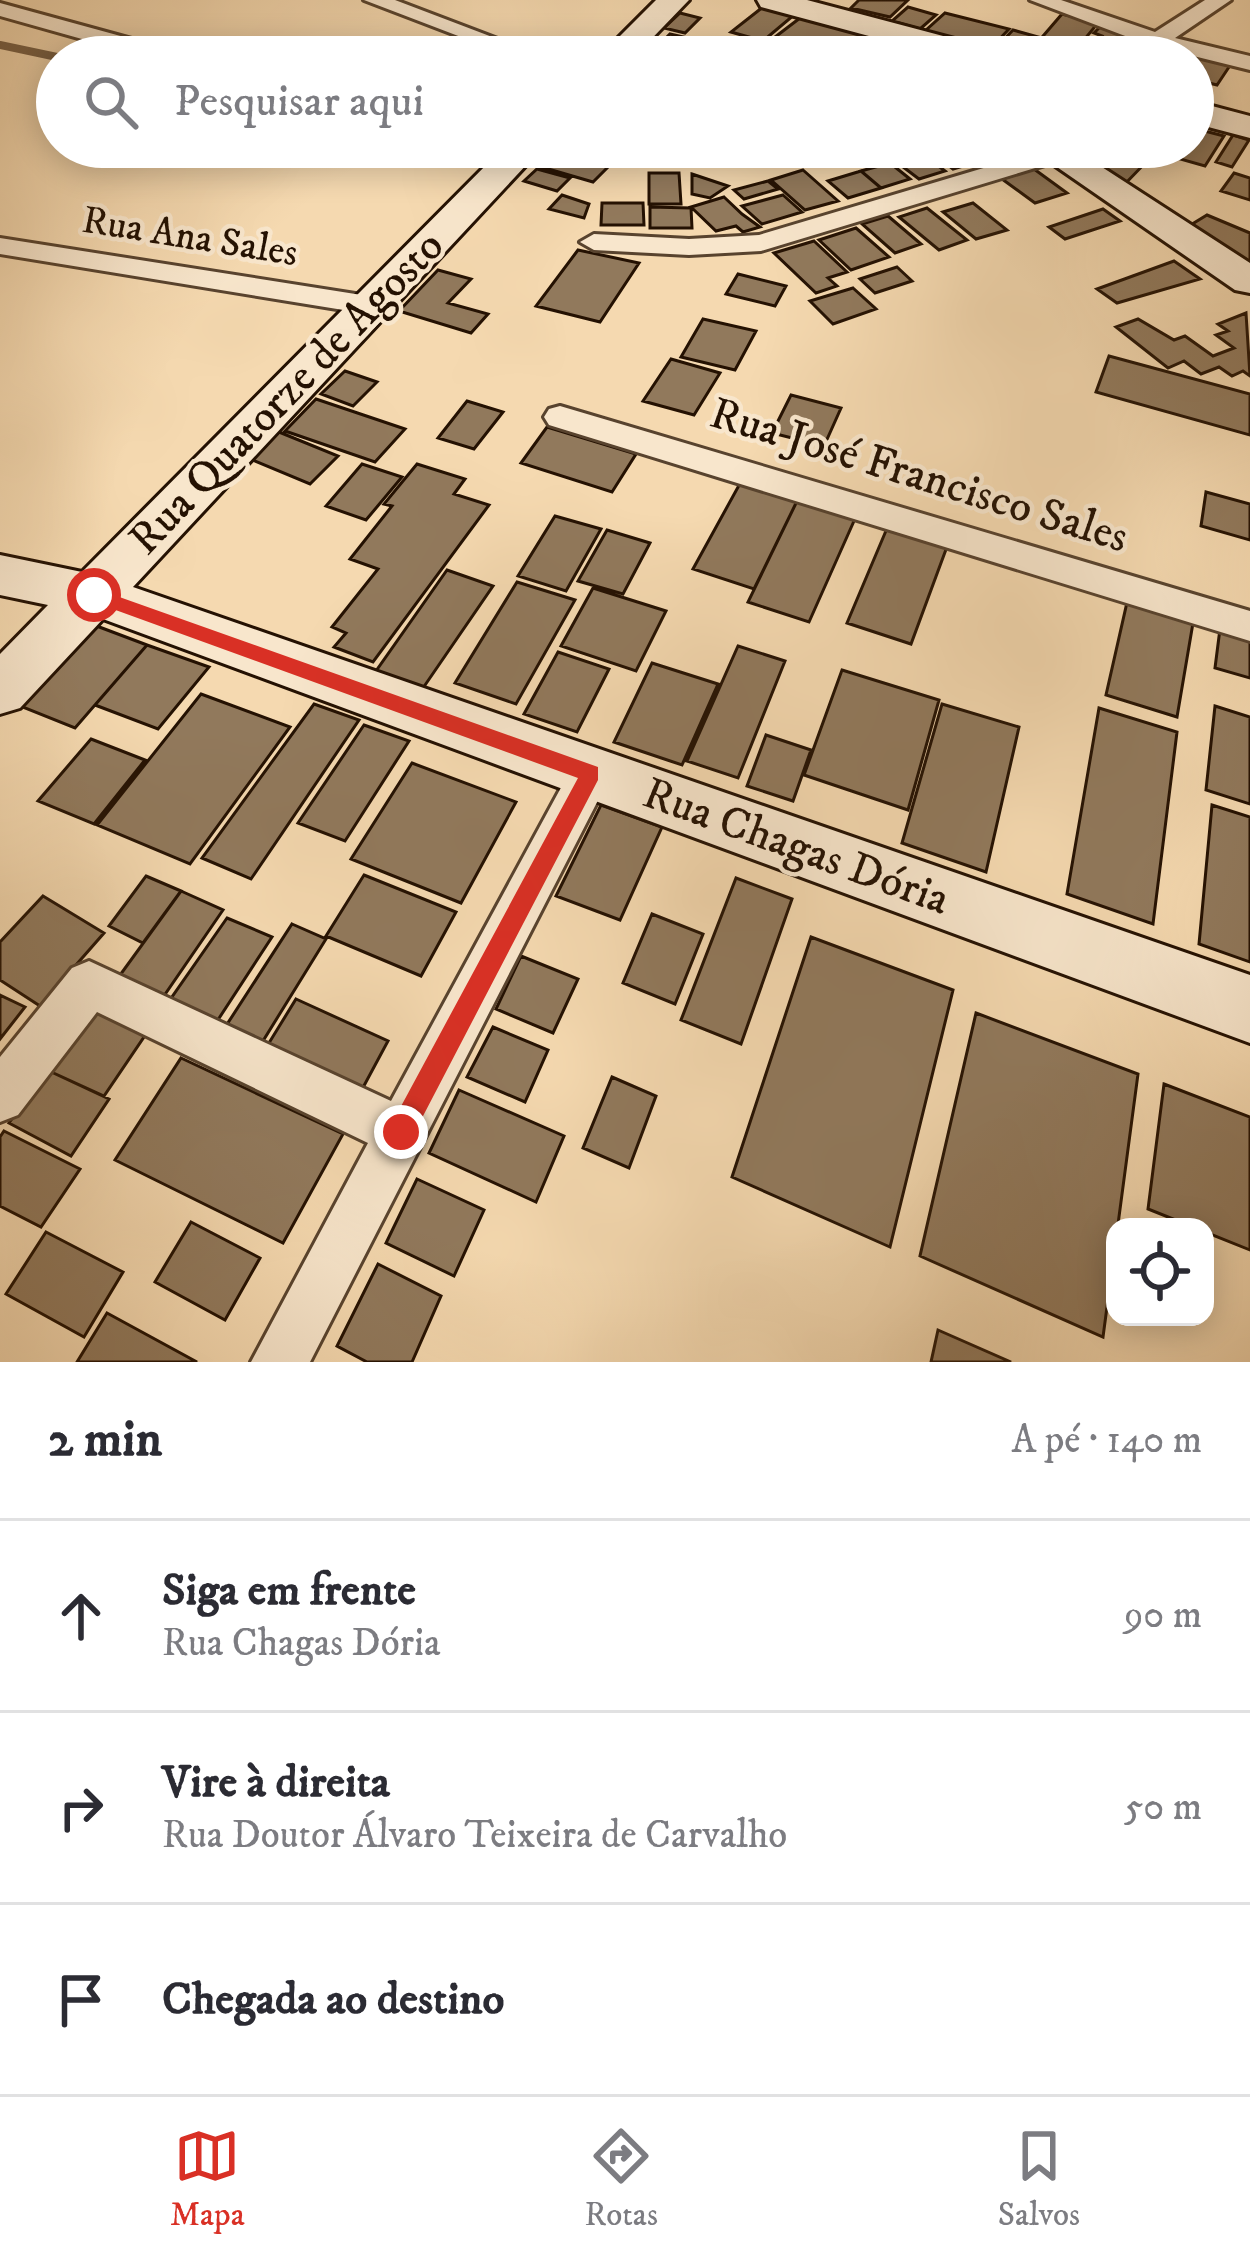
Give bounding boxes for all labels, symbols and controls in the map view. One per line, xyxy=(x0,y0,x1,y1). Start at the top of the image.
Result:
search box xyxy=(36,36,1214,168)
icon: search xyxy=(78,69,144,135)
text: Pesquisar aqui xyxy=(174,74,424,130)
street label: Rua Ana Sales xyxy=(79,196,301,278)
street label: Rua Quatorze de Agosto xyxy=(118,219,456,567)
street label: Rua José Francisco Sales xyxy=(703,386,1135,566)
route start xyxy=(67,568,121,622)
street label: Rua Chagas Dória xyxy=(635,766,957,928)
route end xyxy=(374,1105,428,1159)
map controls xyxy=(1106,1218,1214,1326)
button: locate xyxy=(1106,1218,1214,1326)
text: 2 min xyxy=(48,1408,162,1472)
text: A pé · 140 m xyxy=(1012,1416,1202,1465)
text: Siga em frente xyxy=(162,1563,416,1619)
icon: ahead xyxy=(48,1583,114,1649)
text: 90 m xyxy=(1124,1591,1202,1640)
text: Rua Chagas Dória xyxy=(162,1619,441,1668)
text: Vire à direita xyxy=(162,1755,390,1811)
icon: right xyxy=(48,1775,114,1841)
text: 50 m xyxy=(1124,1783,1202,1832)
text: Rua Doutor Álvaro Teixeira de Carvalho xyxy=(162,1811,787,1860)
icon: arrive xyxy=(48,1967,114,2033)
text: Chegada ao destino xyxy=(162,1972,504,2028)
tab: Mapa xyxy=(170,2123,245,2236)
tab: Rotas xyxy=(584,2123,658,2236)
tab: Salvos xyxy=(998,2123,1080,2236)

